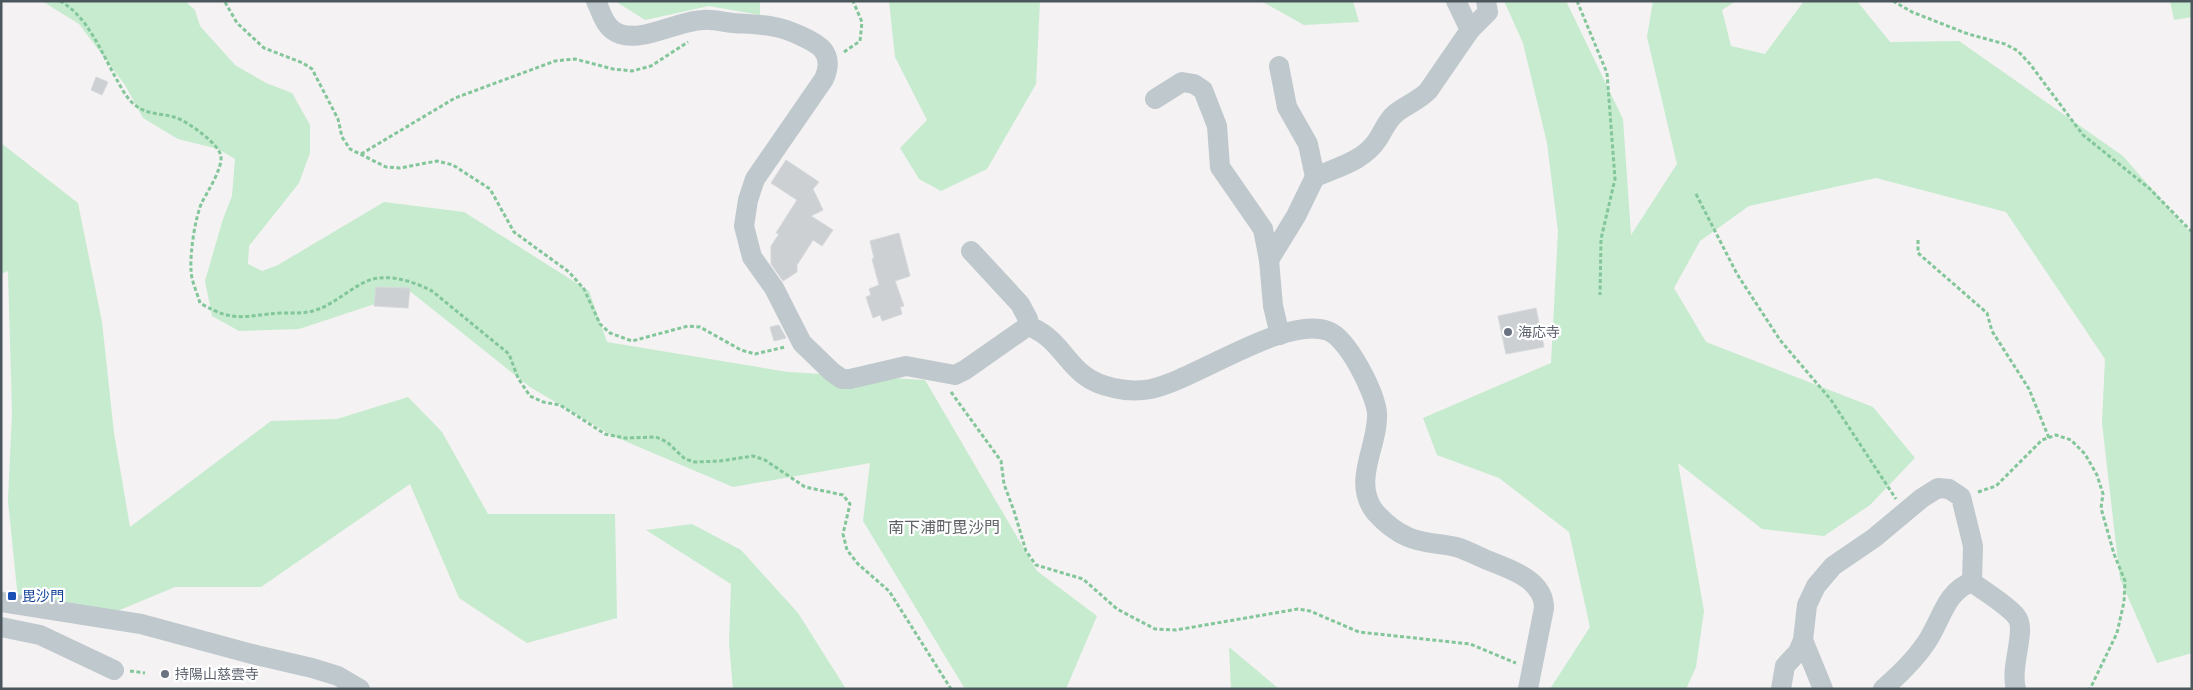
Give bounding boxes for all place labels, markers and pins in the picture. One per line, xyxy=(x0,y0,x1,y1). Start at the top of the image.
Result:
place label: 海応寺 xyxy=(1518,323,1560,341)
marker: 海応寺 xyxy=(1502,326,1514,338)
place label: 毘沙門 xyxy=(22,587,64,605)
marker: 毘沙門 xyxy=(6,590,18,602)
place label: 持陽山慈雲寺 xyxy=(175,665,259,683)
marker: 持陽山慈雲寺 xyxy=(159,668,171,680)

